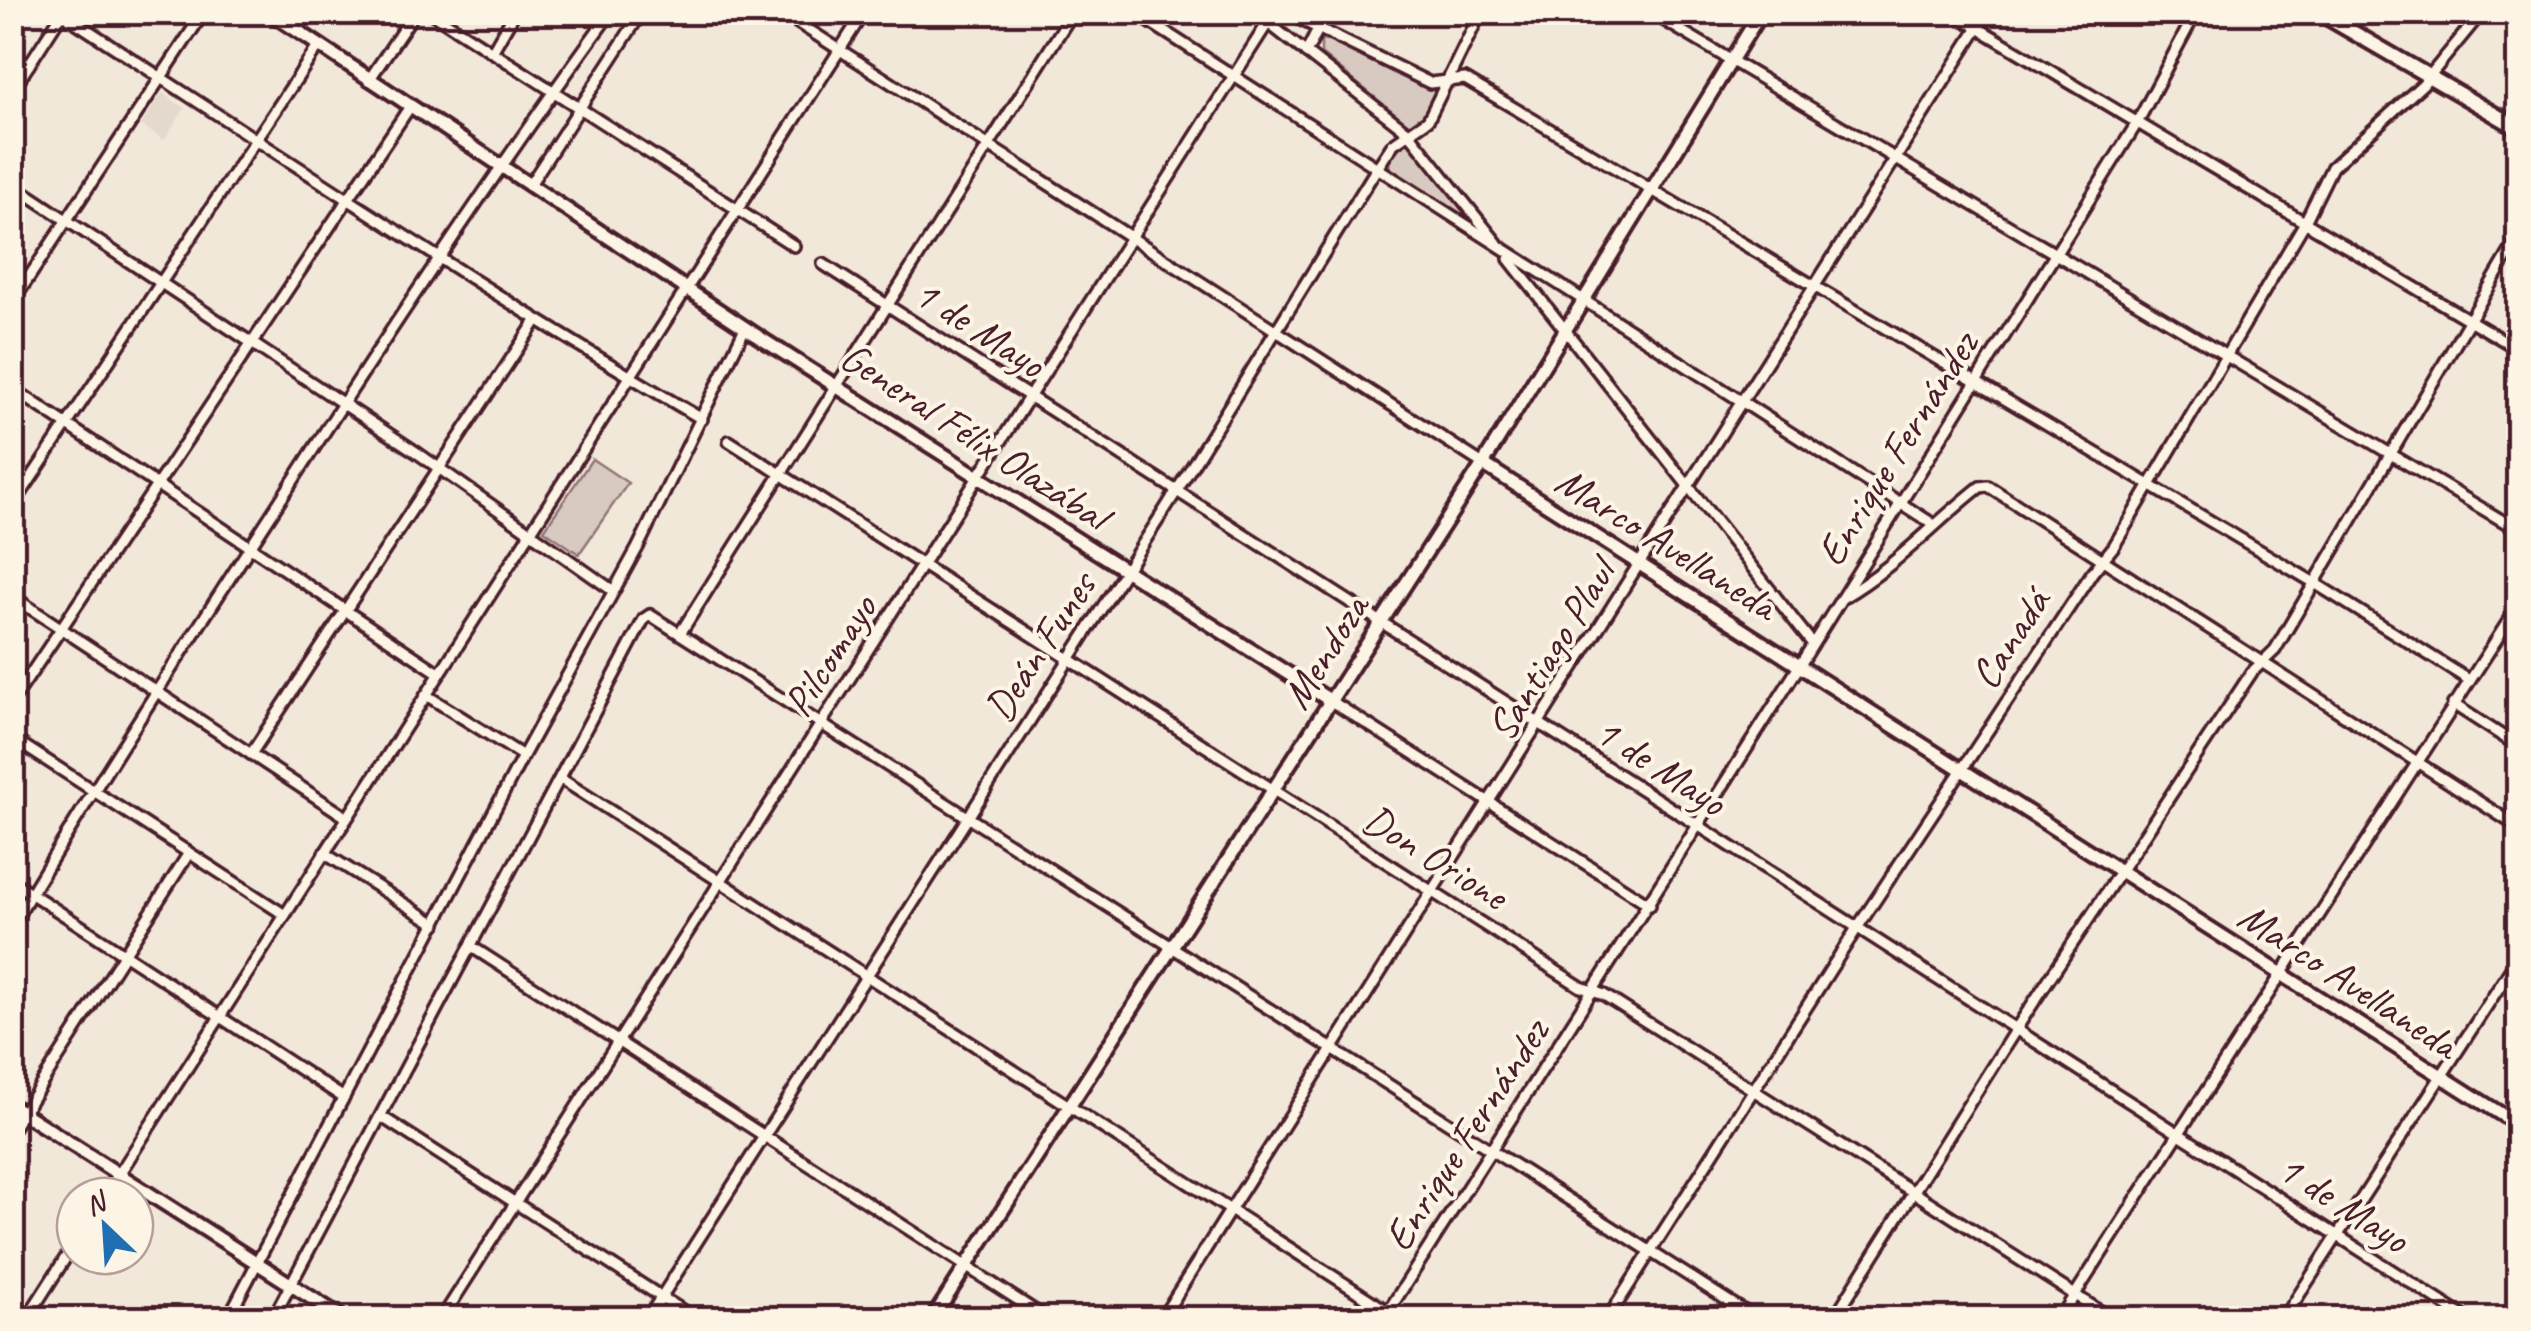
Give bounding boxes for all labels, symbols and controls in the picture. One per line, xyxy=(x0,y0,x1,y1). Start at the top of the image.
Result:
street label: 1 de Mayo xyxy=(904,266,1056,391)
street label: Enrique Fernández xyxy=(1804,320,1992,576)
street label: General Félix Olazábal xyxy=(831,330,1124,546)
street label: Marco Avellaneda xyxy=(1546,454,1790,634)
street label: Santiago Plaul xyxy=(1475,545,1631,751)
street label: Deán Funes xyxy=(973,559,1110,731)
street label: Canadá xyxy=(1958,576,2064,699)
street label: Mendoza xyxy=(1270,582,1383,719)
street label: Pilcomayo xyxy=(771,583,890,727)
street label: 1 de Mayo xyxy=(1585,704,1737,829)
street label: Don Orione xyxy=(1353,792,1520,924)
street label: Marco Avellaneda xyxy=(2229,890,2471,1073)
street label: Enrique Fernández xyxy=(1372,1007,1562,1261)
street label: 1 de Mayo xyxy=(2268,1141,2420,1266)
north arrow xyxy=(55,1176,155,1276)
text: N xyxy=(79,1182,114,1223)

